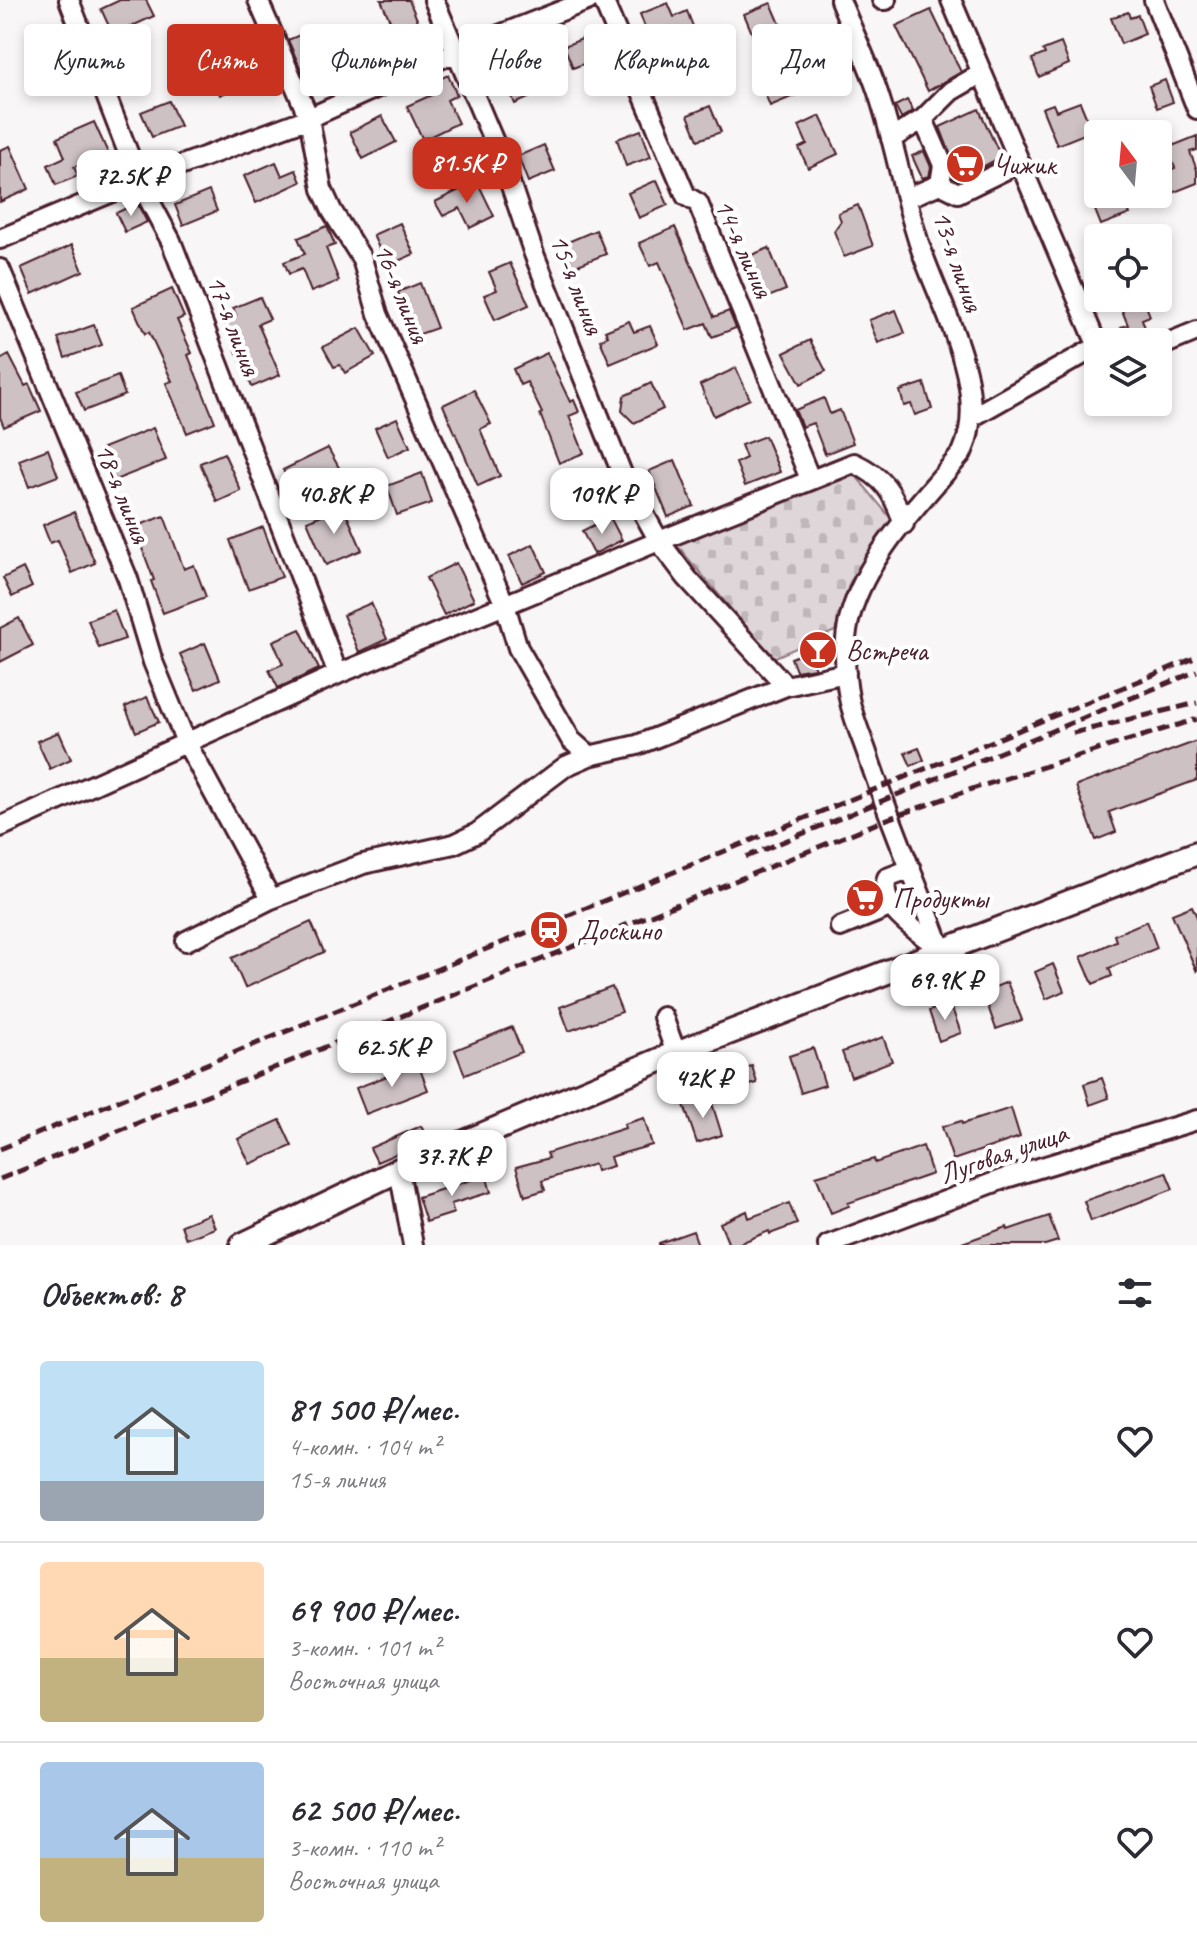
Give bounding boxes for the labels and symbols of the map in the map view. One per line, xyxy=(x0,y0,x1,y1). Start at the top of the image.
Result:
north arrow xyxy=(1084,120,1172,208)
pin: 81.5K ₽ xyxy=(393,137,541,205)
supermarket icon: Чижик xyxy=(944,143,986,185)
place label: Чижик xyxy=(993,147,1058,182)
pin: 72.5K ₽ xyxy=(57,150,205,218)
street label: 14-я линия xyxy=(707,193,782,304)
street label: 13-я линия xyxy=(924,206,992,317)
street label: 15-я линия xyxy=(542,229,612,340)
street label: 16-я линия xyxy=(366,238,438,349)
street label: 17-я линия xyxy=(199,270,269,381)
street label: 18-я линия xyxy=(87,438,159,549)
pin: 40.8K ₽ xyxy=(260,468,408,536)
pin: 109K ₽ xyxy=(537,468,667,536)
bar icon: Встреча xyxy=(797,629,839,671)
place label: Встреча xyxy=(846,633,929,668)
supermarket icon: Продукты xyxy=(844,877,886,919)
place label: Продукты xyxy=(893,881,990,916)
station icon: Доскино xyxy=(528,909,570,951)
place label: Доскино xyxy=(577,913,663,948)
pin: 69.9K ₽ xyxy=(871,954,1019,1022)
pin: 62.5K ₽ xyxy=(318,1021,466,1089)
pin: 42K ₽ xyxy=(647,1052,759,1120)
street label: Луговая улица xyxy=(934,1114,1073,1191)
pin: 37.7K ₽ xyxy=(378,1130,526,1198)

